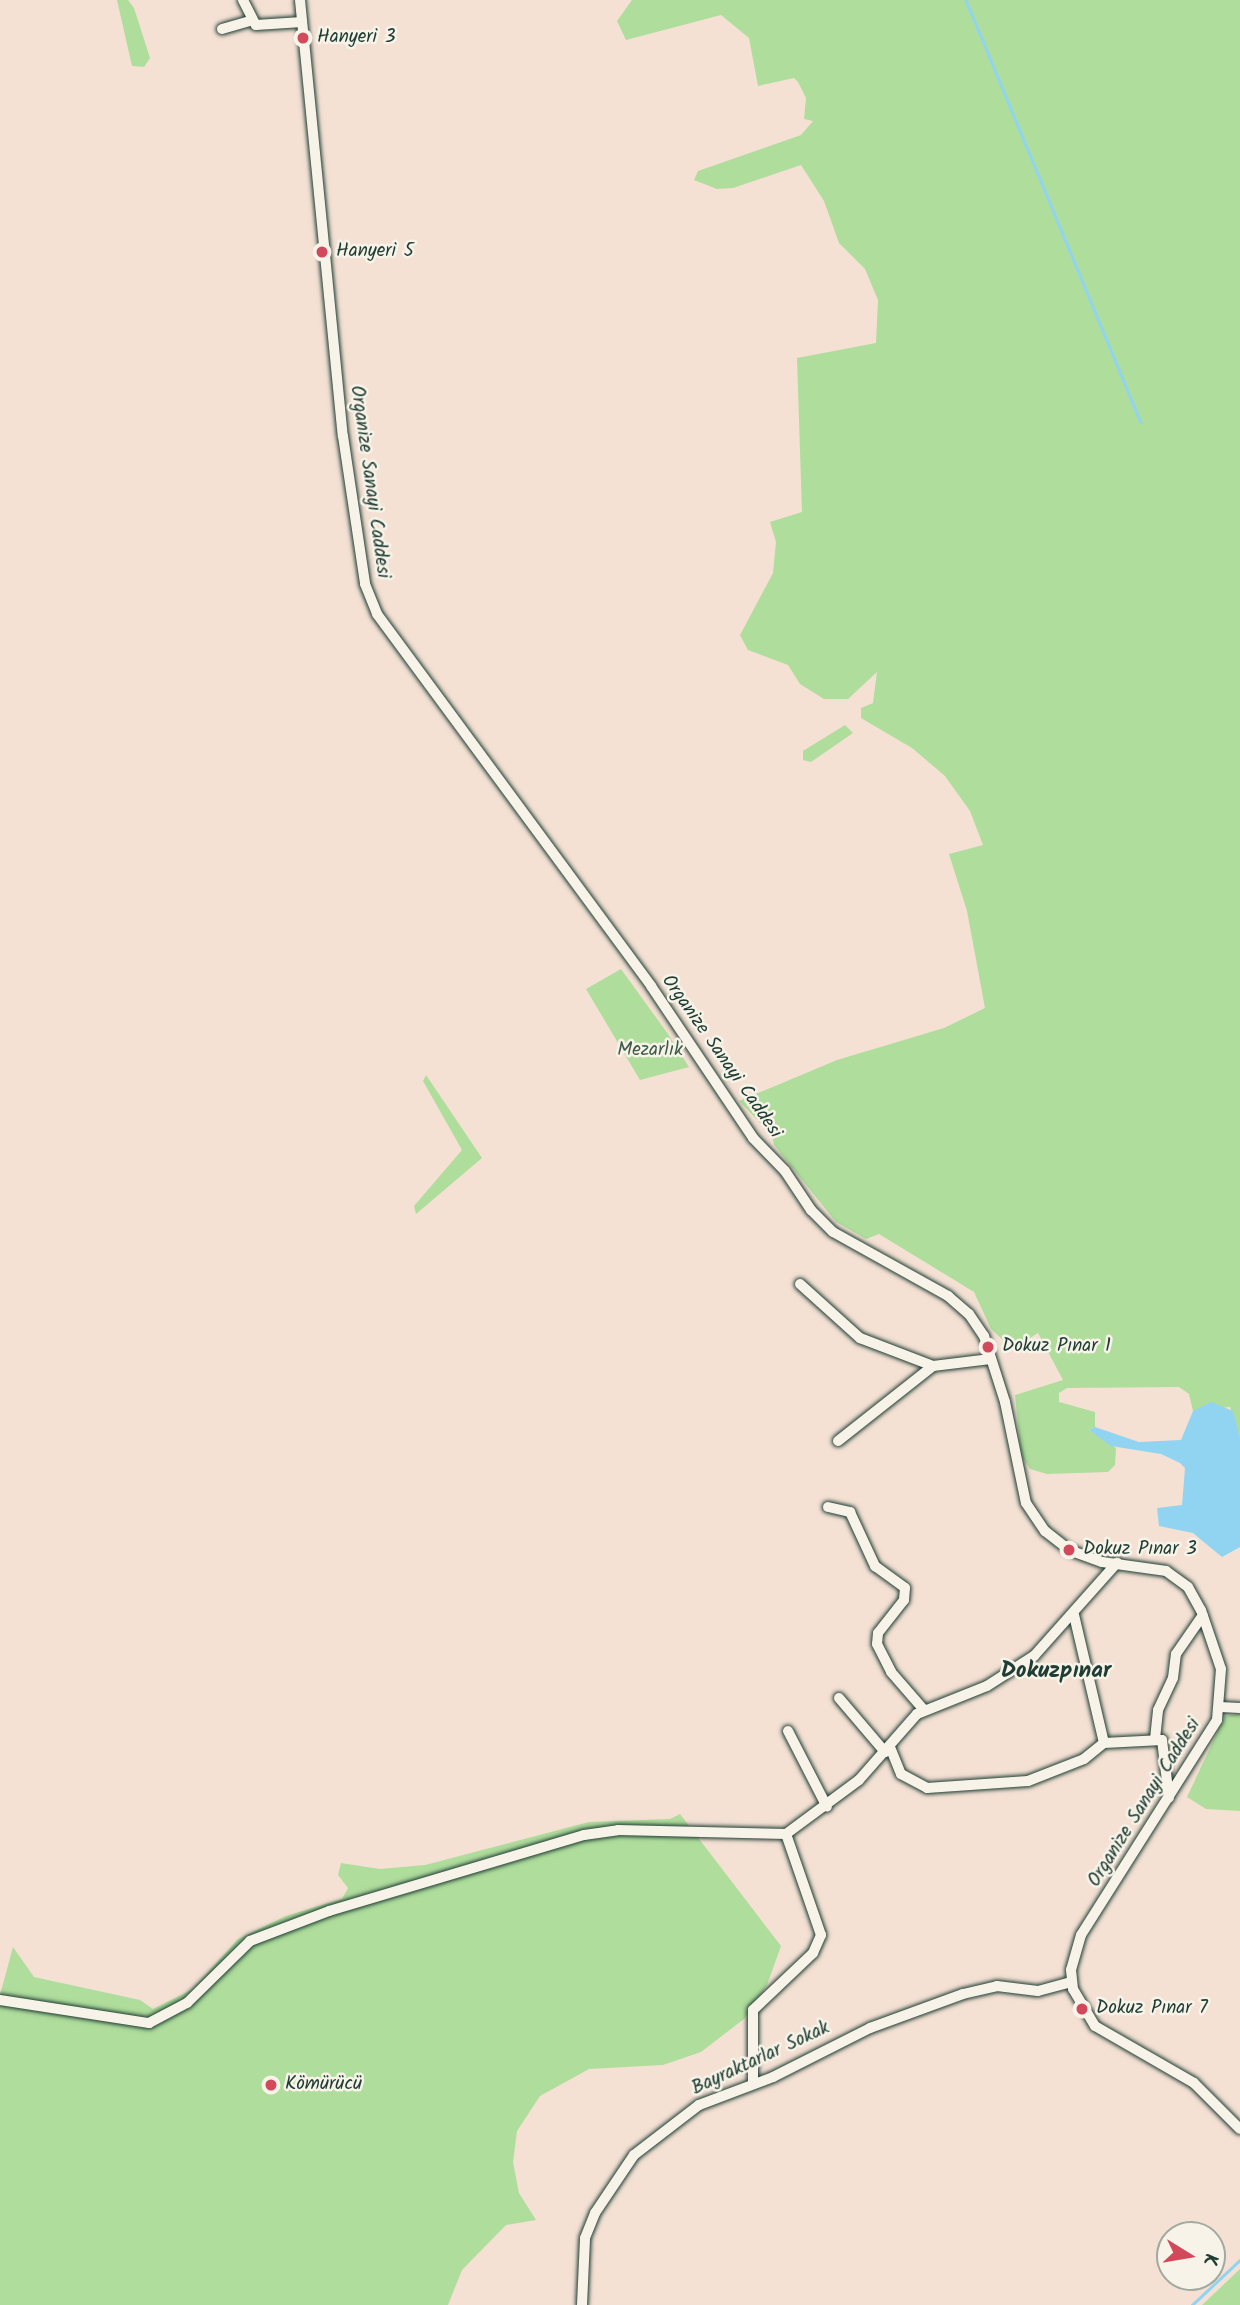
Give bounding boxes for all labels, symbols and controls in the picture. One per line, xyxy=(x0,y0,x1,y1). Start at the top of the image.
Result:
place label: Hanyeri 3 xyxy=(317,27,396,49)
marker: Hanyeri 3 xyxy=(295,30,311,46)
place label: Hanyeri 5 xyxy=(336,241,414,263)
marker: Hanyeri 5 xyxy=(314,244,330,260)
street label: Organize Sanayi Caddesi xyxy=(344,384,394,580)
street label: Organize Sanayi Caddesi xyxy=(656,971,786,1143)
park label: Mezarlık xyxy=(617,1040,683,1062)
place label: Dokuz Pınar 1 xyxy=(1002,1336,1111,1358)
marker: Dokuz Pınar 1 xyxy=(980,1339,996,1355)
place label: Dokuz Pınar 3 xyxy=(1083,1539,1197,1561)
marker: Dokuz Pınar 3 xyxy=(1061,1542,1077,1558)
district label: Dokuzpınar xyxy=(1001,1657,1111,1685)
street label: Organize Sanayi Caddesi xyxy=(1084,1714,1206,1892)
place label: Dokuz Pınar 7 xyxy=(1096,1998,1208,2020)
marker: Dokuz Pınar 7 xyxy=(1074,2001,1090,2017)
street label: Bayraktarlar Sokak xyxy=(688,2017,834,2101)
place label: Kömürücü xyxy=(285,2074,362,2096)
marker: Kömürücü xyxy=(263,2077,279,2093)
north arrow xyxy=(1156,2221,1226,2291)
text: K xyxy=(1194,2251,1225,2268)

